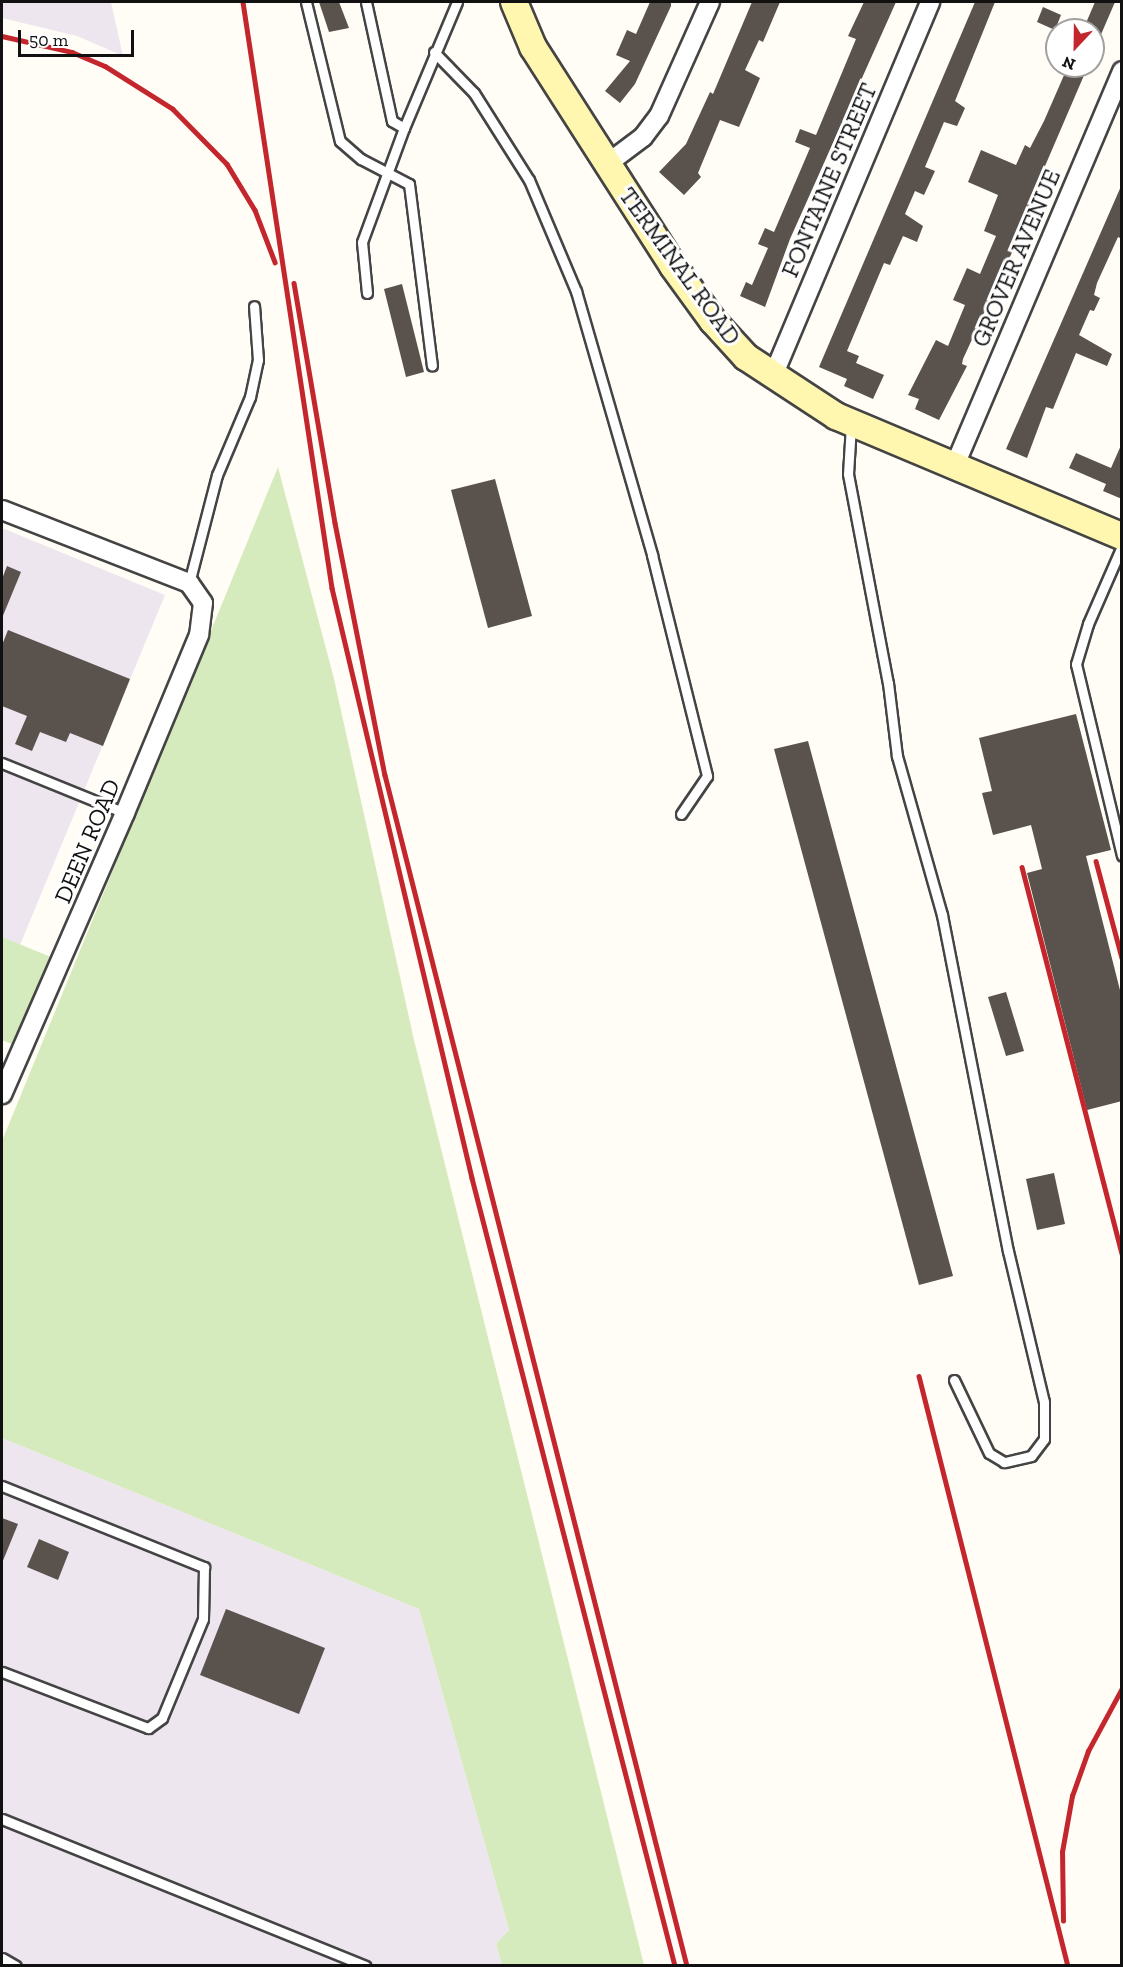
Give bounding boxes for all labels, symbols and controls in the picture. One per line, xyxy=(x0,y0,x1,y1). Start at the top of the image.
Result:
scale bar xyxy=(21,18,136,56)
north arrow xyxy=(1045,18,1105,78)
text: 50 m xyxy=(29,29,68,51)
text: N xyxy=(1060,52,1078,74)
street label: FONTAINE STREET xyxy=(775,79,883,281)
street label: GROVER AVENUE xyxy=(966,165,1066,351)
street label: TERMINAL ROAD xyxy=(613,182,747,350)
street label: DEEN ROAD xyxy=(48,775,126,907)

